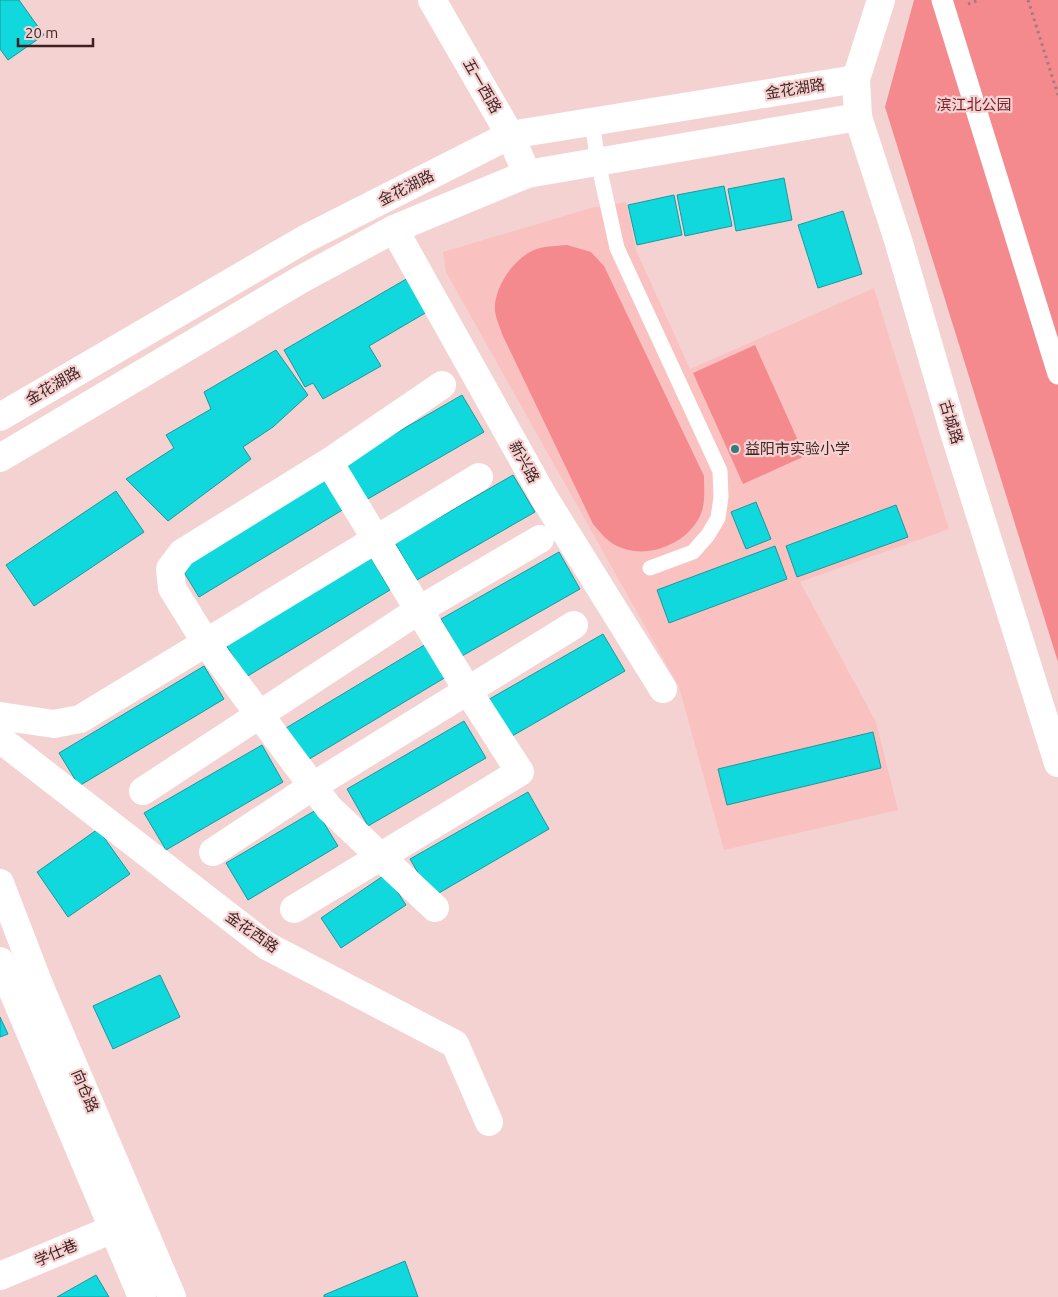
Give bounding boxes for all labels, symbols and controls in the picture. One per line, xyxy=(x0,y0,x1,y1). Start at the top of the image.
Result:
scale bar xyxy=(18,15,92,47)
text: 20 m xyxy=(25,24,58,41)
street label: 五一西路 xyxy=(460,56,505,116)
street label: 金花湖路 xyxy=(764,75,826,102)
park label: 滨江北公园 xyxy=(936,96,1012,113)
street label: 金花湖路 xyxy=(375,166,436,209)
street label: 金花湖路 xyxy=(23,363,83,408)
street label: 古城路 xyxy=(937,398,966,446)
street label: 新兴路 xyxy=(506,438,543,486)
place label: 益阳市实验小学 xyxy=(745,440,850,457)
marker: 益阳市实验小学 xyxy=(729,443,741,455)
street label: 金花西路 xyxy=(223,907,282,956)
street label: 向仓路 xyxy=(69,1067,102,1115)
street label: 学仕巷 xyxy=(32,1236,80,1269)

